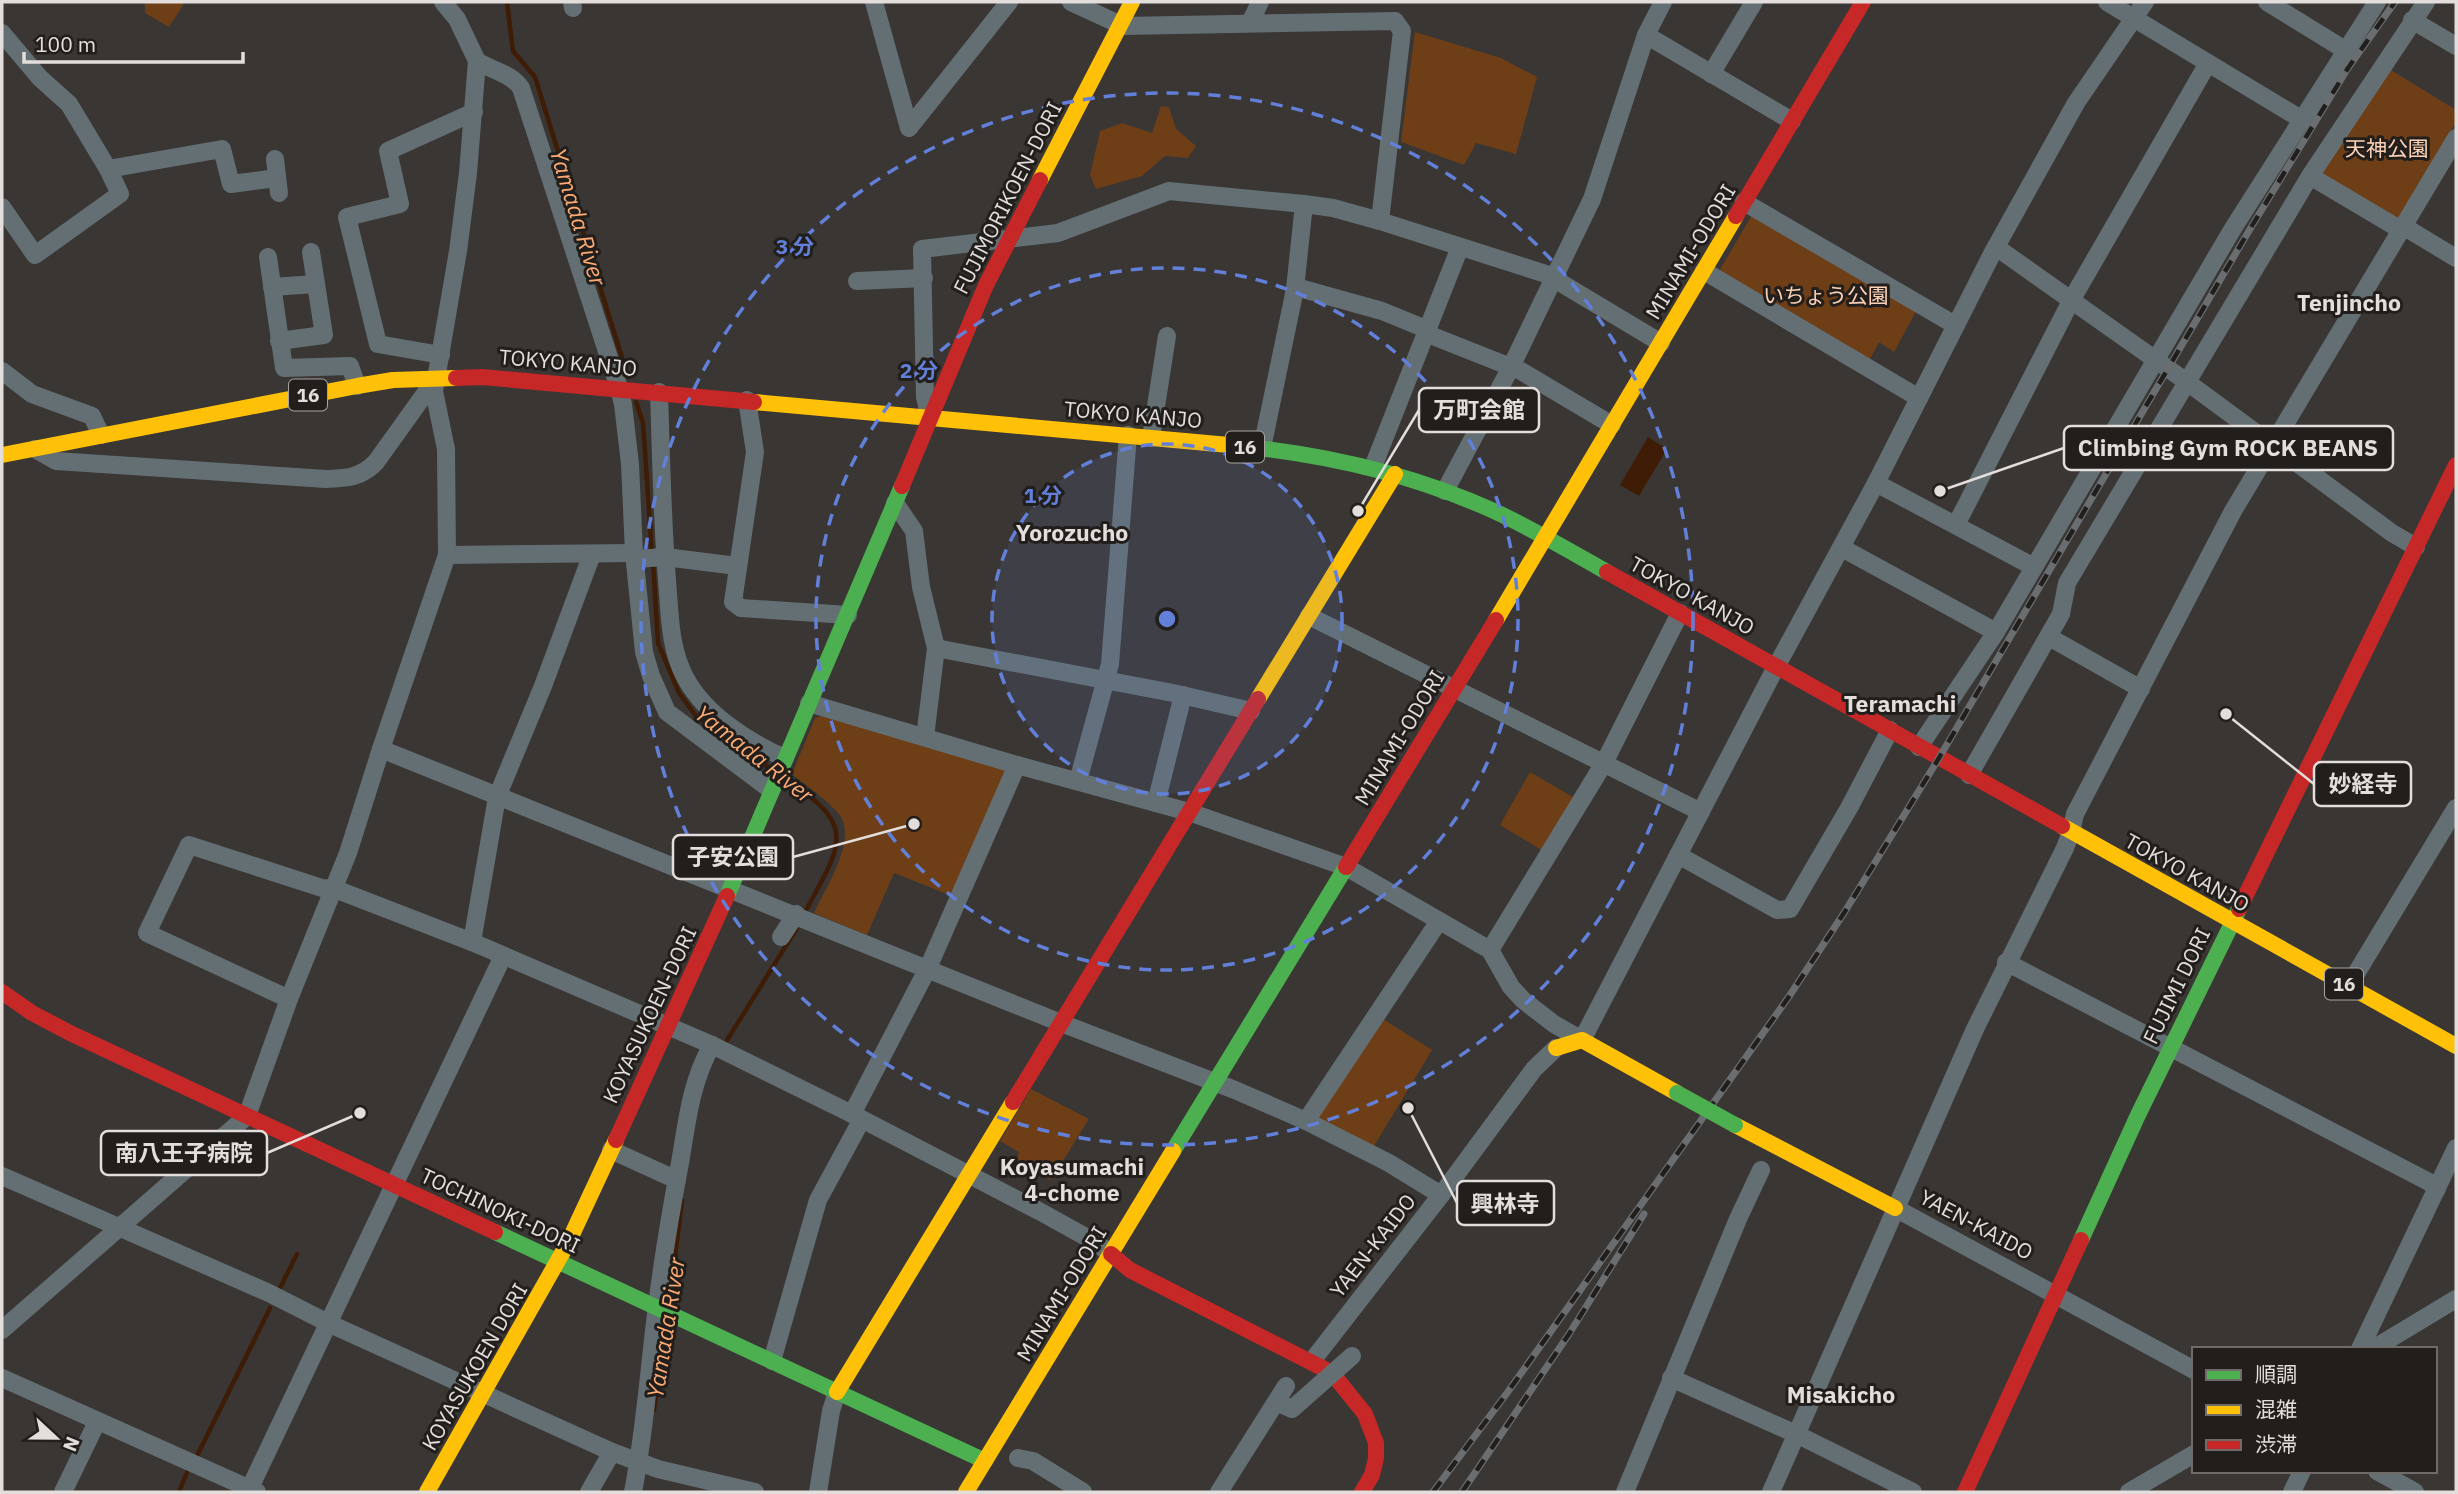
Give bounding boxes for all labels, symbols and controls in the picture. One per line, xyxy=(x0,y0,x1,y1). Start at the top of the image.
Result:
scale bar xyxy=(24,21,243,65)
text: 100 m xyxy=(35,30,96,58)
street label: FUJIMORIKOEN-DORI xyxy=(946,97,1068,299)
park label: 天神公園 xyxy=(2345,134,2429,162)
water label: Yamada River xyxy=(544,144,614,290)
street label: MINAMI-ODORI xyxy=(1639,179,1742,324)
text: 3 分 xyxy=(776,232,814,260)
park label: いちょう公園 xyxy=(1763,281,1889,309)
district label: Tenjincho xyxy=(2297,287,2401,317)
street label: TOKYO KANJO xyxy=(498,342,638,382)
text: 2 分 xyxy=(900,356,938,384)
road number: 16 xyxy=(289,380,327,410)
callout: 万町会館 xyxy=(1419,388,1539,432)
street label: TOKYO KANJO xyxy=(1063,394,1203,434)
text: 万町会館 xyxy=(1433,394,1525,424)
callout: Climbing Gym ROCK BEANS xyxy=(2064,426,2393,470)
road number: 16 xyxy=(1226,432,1264,462)
text: Climbing Gym ROCK BEANS xyxy=(2078,432,2378,462)
text: 1 分 xyxy=(1024,481,1062,509)
district label: Yorozucho xyxy=(1016,517,1128,547)
street label: TOKYO KANJO xyxy=(1625,549,1760,641)
centre of rings xyxy=(1155,607,1179,631)
street label: MINAMI-ODORI xyxy=(1348,665,1451,810)
district label: Teramachi xyxy=(1844,688,1956,718)
water label: Yamada River xyxy=(689,698,820,809)
callout: 妙経寺 xyxy=(2314,762,2411,806)
text: 妙経寺 xyxy=(2329,768,2398,798)
street label: TOKYO KANJO xyxy=(2120,826,2255,918)
callout: 子安公園 xyxy=(673,835,793,879)
text: 子安公園 xyxy=(687,841,779,871)
street label: KOYASUKOEN-DORI xyxy=(596,922,702,1108)
street label: FUJIMI DORI xyxy=(2136,923,2216,1048)
road number: 16 xyxy=(2325,968,2363,1000)
callout: 南八王子病院 xyxy=(101,1131,267,1175)
text: 南八王子病院 xyxy=(115,1137,253,1167)
district label: Koyasumachi 4-chome xyxy=(1000,1151,1144,1207)
street label: TOCHINOKI-DORI xyxy=(416,1161,585,1259)
callout: 興林寺 xyxy=(1457,1181,1554,1225)
street label: YAEN-KAIDO xyxy=(1915,1183,2038,1266)
street label: YAEN-KAIDO xyxy=(1323,1188,1422,1303)
text: 興林寺 xyxy=(1471,1188,1540,1218)
street label: MINAMI-ODORI xyxy=(1010,1221,1113,1366)
water label: Yamada River xyxy=(639,1255,691,1400)
street label: KOYASUKOEN DORI xyxy=(415,1278,533,1455)
legend xyxy=(2192,1347,2437,1473)
text: 順調 xyxy=(2255,1360,2297,1388)
district label: Misakicho xyxy=(1787,1379,1895,1409)
text: 混雑 xyxy=(2255,1395,2297,1423)
north arrow xyxy=(21,1403,91,1473)
text: 渋滞 xyxy=(2255,1430,2297,1458)
text: N xyxy=(58,1433,85,1455)

